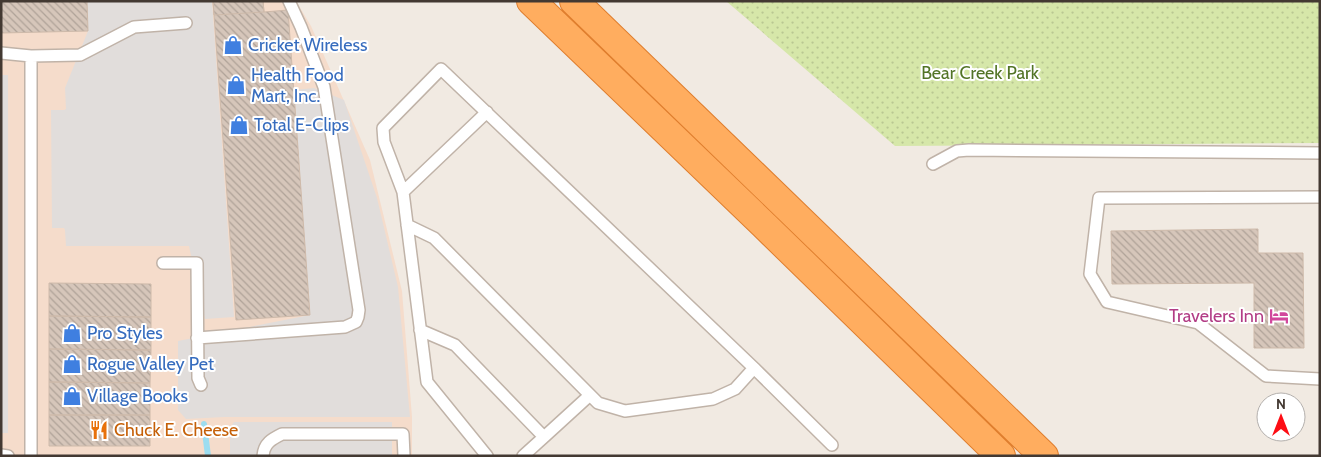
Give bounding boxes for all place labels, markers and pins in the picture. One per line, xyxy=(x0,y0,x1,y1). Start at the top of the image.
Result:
shop icon: Cricket Wireless xyxy=(222,34,244,56)
place label: Cricket Wireless xyxy=(248,34,367,56)
place label: Health Food Mart, Inc. xyxy=(251,64,344,107)
shop icon: Health Food Mart, Inc. xyxy=(225,74,247,96)
shop icon: Total E-Clips xyxy=(228,114,250,136)
place label: Total E-Clips xyxy=(254,114,349,136)
place label: Travelers Inn xyxy=(1169,305,1264,327)
hotel icon: Travelers Inn xyxy=(1268,305,1290,327)
shop icon: Pro Styles xyxy=(61,322,83,344)
place label: Pro Styles xyxy=(87,322,163,344)
shop icon: Rogue Valley Pet xyxy=(61,353,83,375)
place label: Rogue Valley Pet xyxy=(87,353,214,375)
shop icon: Village Books xyxy=(61,385,83,407)
place label: Village Books xyxy=(87,385,188,407)
restaurant icon: Chuck E. Cheese xyxy=(88,419,110,441)
place label: Chuck E. Cheese xyxy=(114,419,238,441)

